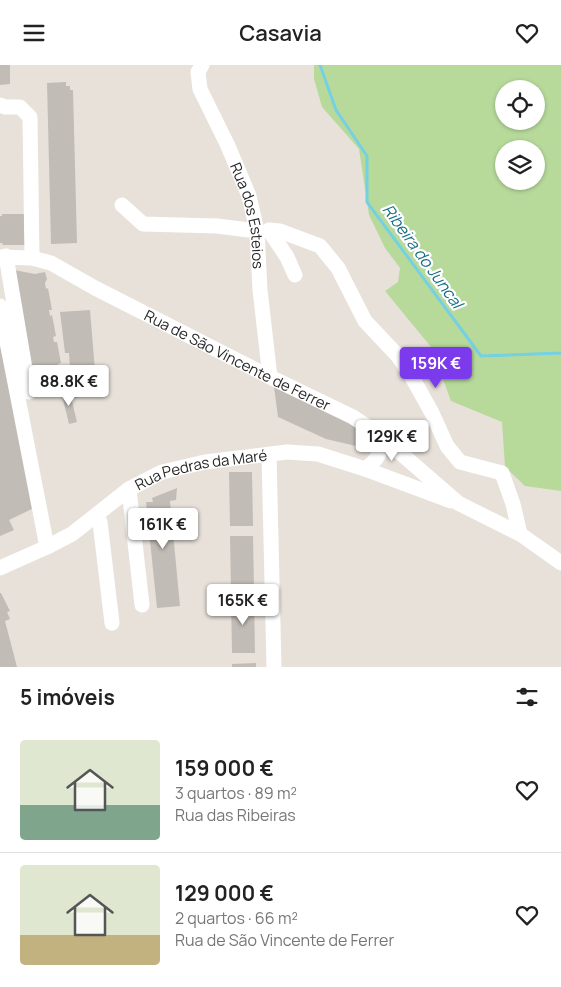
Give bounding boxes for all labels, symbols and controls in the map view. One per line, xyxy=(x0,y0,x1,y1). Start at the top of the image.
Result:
text: Casavia xyxy=(239,18,322,48)
icon: menu xyxy=(20,19,48,47)
icon: heart xyxy=(513,19,541,47)
map controls xyxy=(495,80,545,190)
button: locate xyxy=(495,80,545,130)
button: layers xyxy=(495,140,545,190)
street label: Rua dos Esteios xyxy=(226,159,269,270)
water label: Ribeira do Juncal xyxy=(378,199,470,314)
street label: Rua de São Vincente de Ferrer xyxy=(141,304,335,415)
pin: 159K € xyxy=(395,347,477,389)
text: 159K € xyxy=(411,352,461,374)
pin: 88.8K € xyxy=(23,365,115,407)
text: 88.8K € xyxy=(40,370,98,392)
pin: 129K € xyxy=(351,419,433,462)
text: 129K € xyxy=(367,425,417,447)
street label: Rua Pedras da Maré xyxy=(131,444,269,495)
pin: 161K € xyxy=(122,507,204,550)
text: 161K € xyxy=(139,513,187,535)
pin: 165K € xyxy=(202,583,284,626)
text: 165K € xyxy=(218,589,268,611)
text: 5 imóveis xyxy=(20,683,115,711)
icon: filters xyxy=(513,683,541,711)
text: 159 000 € xyxy=(175,754,274,782)
icon: home xyxy=(60,760,120,820)
icon: heart xyxy=(513,776,541,804)
text: 3 quartos · 89 m² xyxy=(175,782,297,804)
text: Rua das Ribeiras xyxy=(175,804,296,826)
text: 129 000 € xyxy=(175,879,274,907)
icon: home xyxy=(60,885,120,945)
icon: heart xyxy=(513,901,541,929)
text: 2 quartos · 66 m² xyxy=(175,907,298,929)
text: Rua de São Vincente de Ferrer xyxy=(175,929,394,951)

